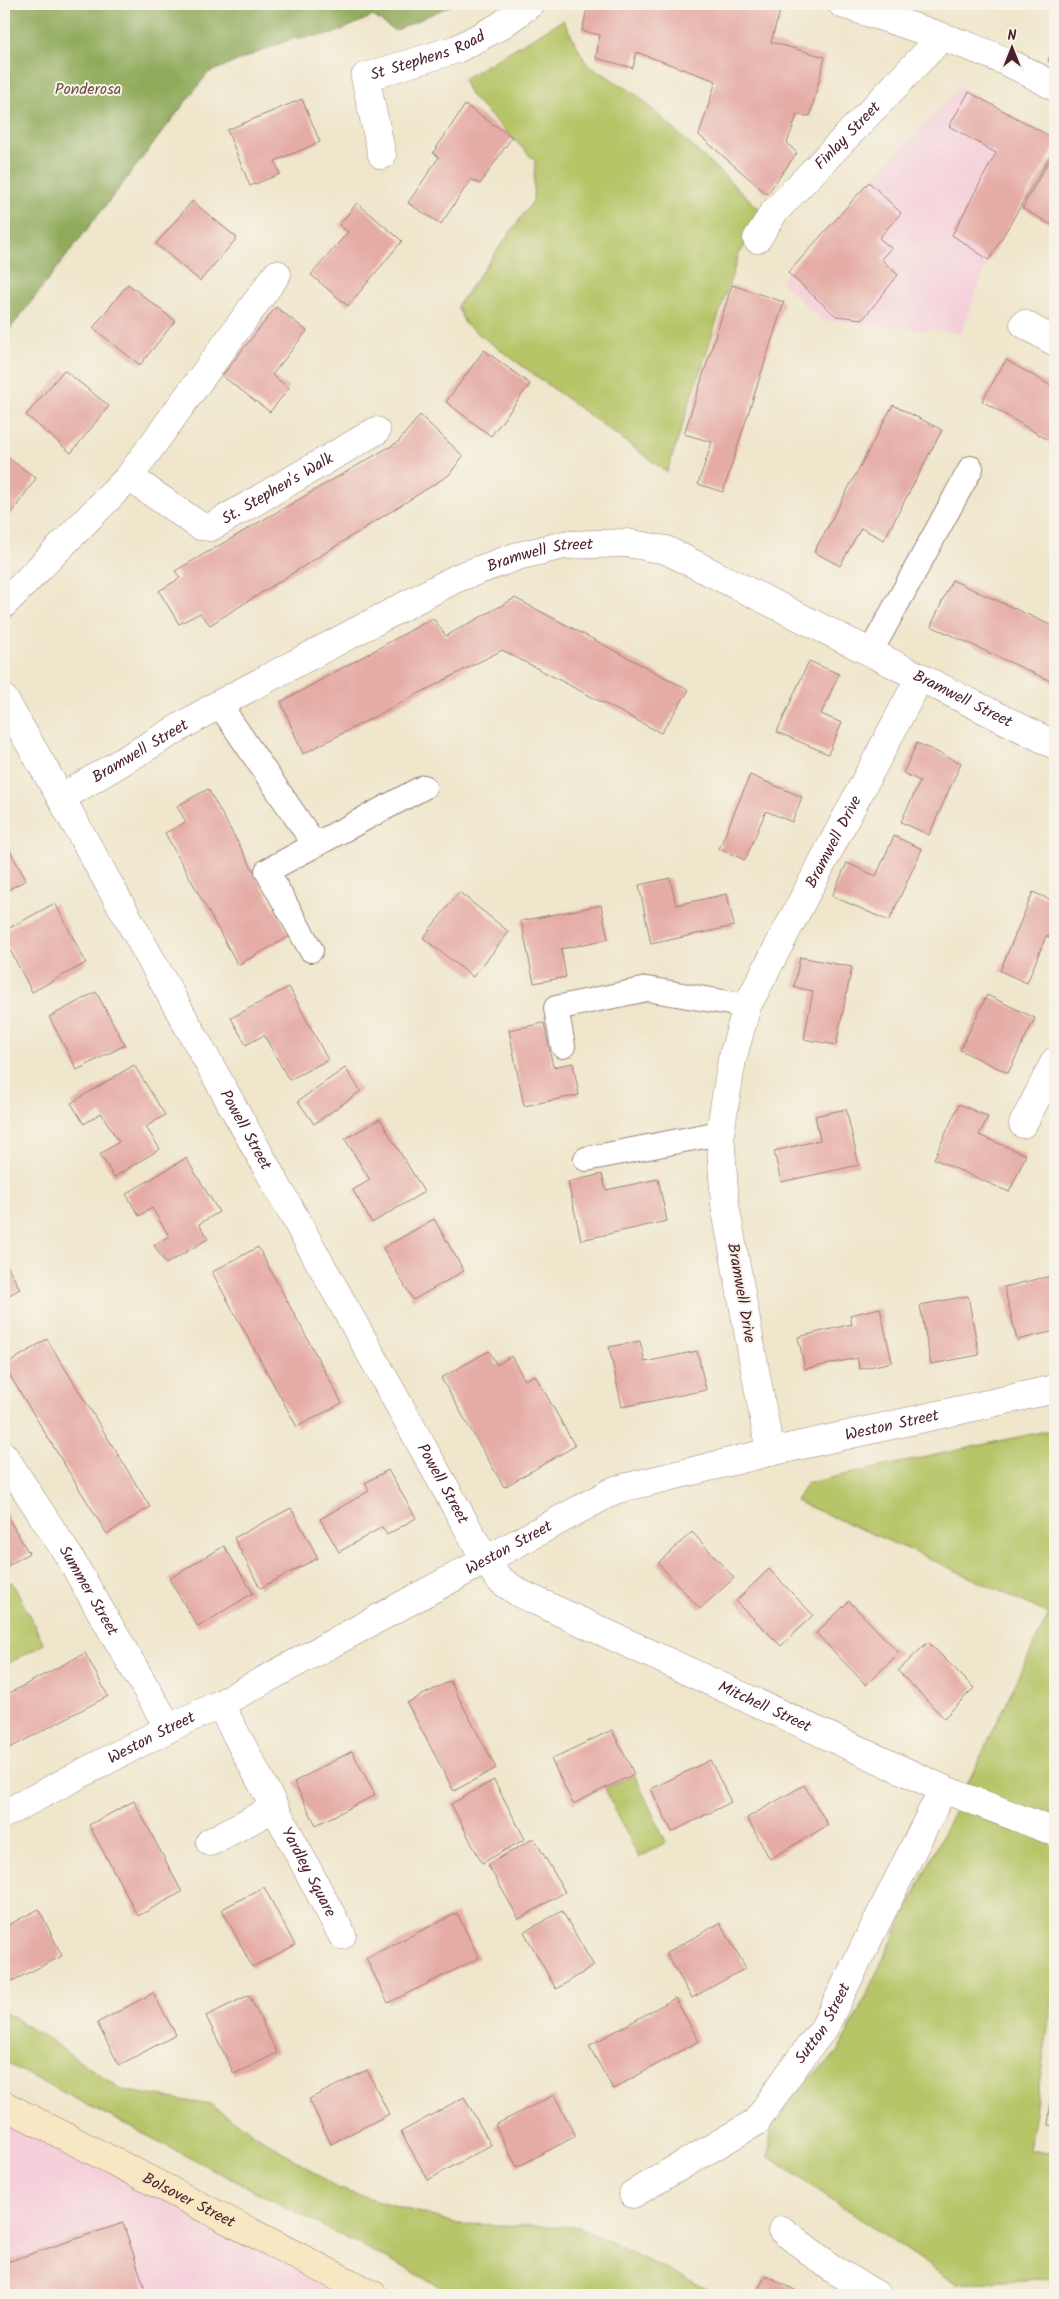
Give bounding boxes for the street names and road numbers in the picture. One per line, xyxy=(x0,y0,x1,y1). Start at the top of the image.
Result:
street label: St Stephens Road xyxy=(367,23,490,87)
street label: Finlay Street xyxy=(808,95,887,175)
street label: St. Stephen's Walk xyxy=(217,446,338,531)
street label: Bramwell Street xyxy=(483,532,594,579)
street label: Bramwell Street xyxy=(909,663,1018,735)
street label: Bramwell Street xyxy=(87,712,194,789)
street label: Bramwell Drive xyxy=(799,791,868,892)
street label: Powell Street xyxy=(213,1085,279,1175)
street label: Bramwell Drive xyxy=(720,1241,762,1345)
street label: Weston Street xyxy=(842,1402,942,1448)
street label: Powell Street xyxy=(410,1439,476,1529)
street label: Weston Street xyxy=(461,1513,558,1581)
street label: Summer Street xyxy=(52,1540,125,1641)
street label: Mitchell Street xyxy=(714,1674,816,1739)
street label: Weston Street xyxy=(103,1705,200,1770)
street label: Yardley Square xyxy=(275,1822,343,1922)
street label: Sutton Street xyxy=(788,1978,857,2069)
street label: Bolsover Street xyxy=(138,2166,241,2235)

